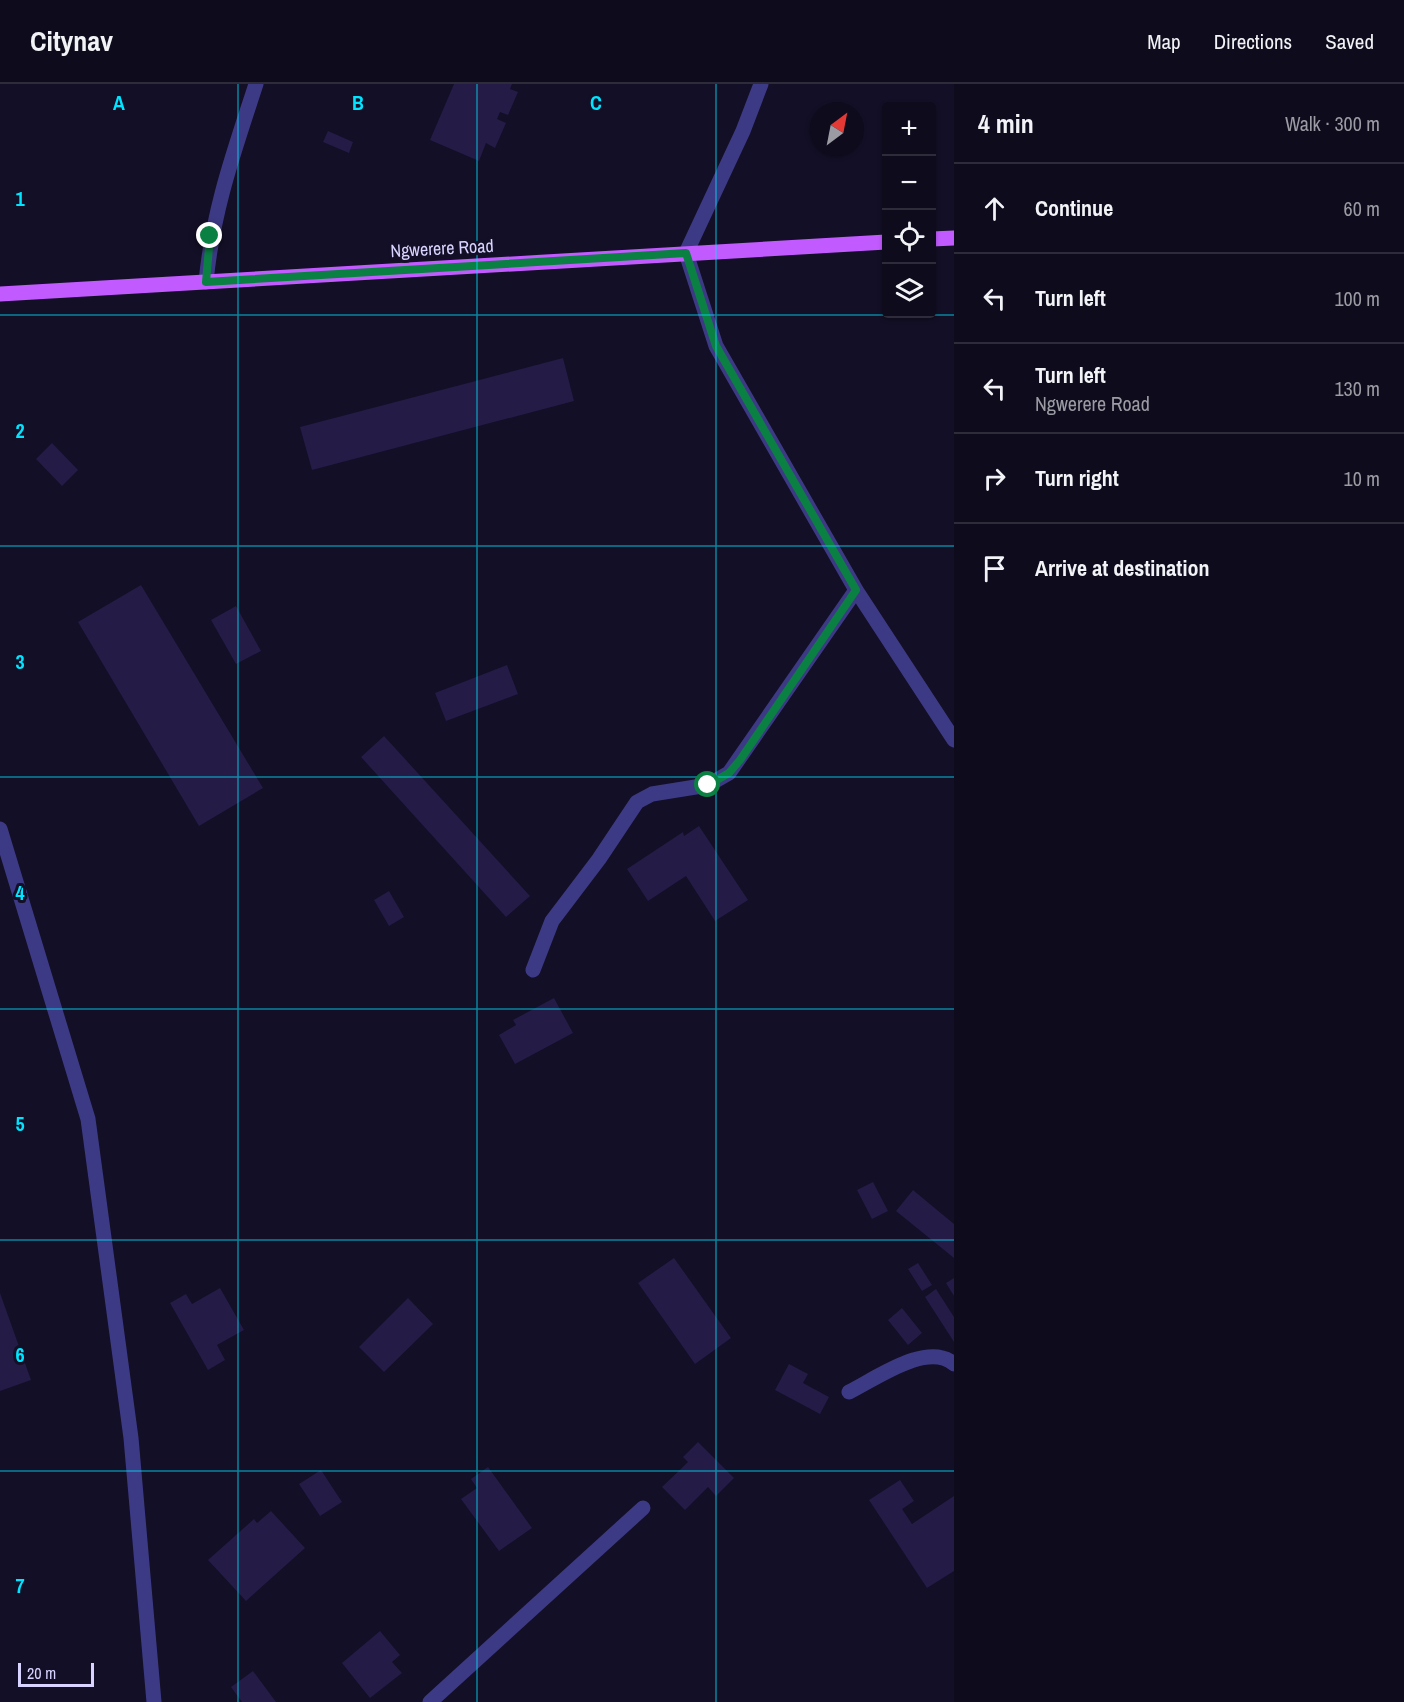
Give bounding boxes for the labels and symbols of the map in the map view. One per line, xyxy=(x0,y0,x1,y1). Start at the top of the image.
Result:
text: A xyxy=(113,89,125,116)
text: B xyxy=(352,89,364,116)
text: C xyxy=(590,89,602,116)
north arrow xyxy=(810,102,864,156)
text: 1 xyxy=(15,185,25,212)
route end xyxy=(196,222,222,248)
street label: Ngwerere Road xyxy=(390,233,494,263)
text: 2 xyxy=(15,417,25,444)
text: 3 xyxy=(15,648,25,675)
route start xyxy=(694,771,720,797)
text: 4 xyxy=(15,879,25,906)
text: 5 xyxy=(15,1110,25,1137)
text: 6 xyxy=(15,1341,25,1368)
text: 7 xyxy=(15,1572,25,1599)
scale bar xyxy=(18,1660,94,1688)

